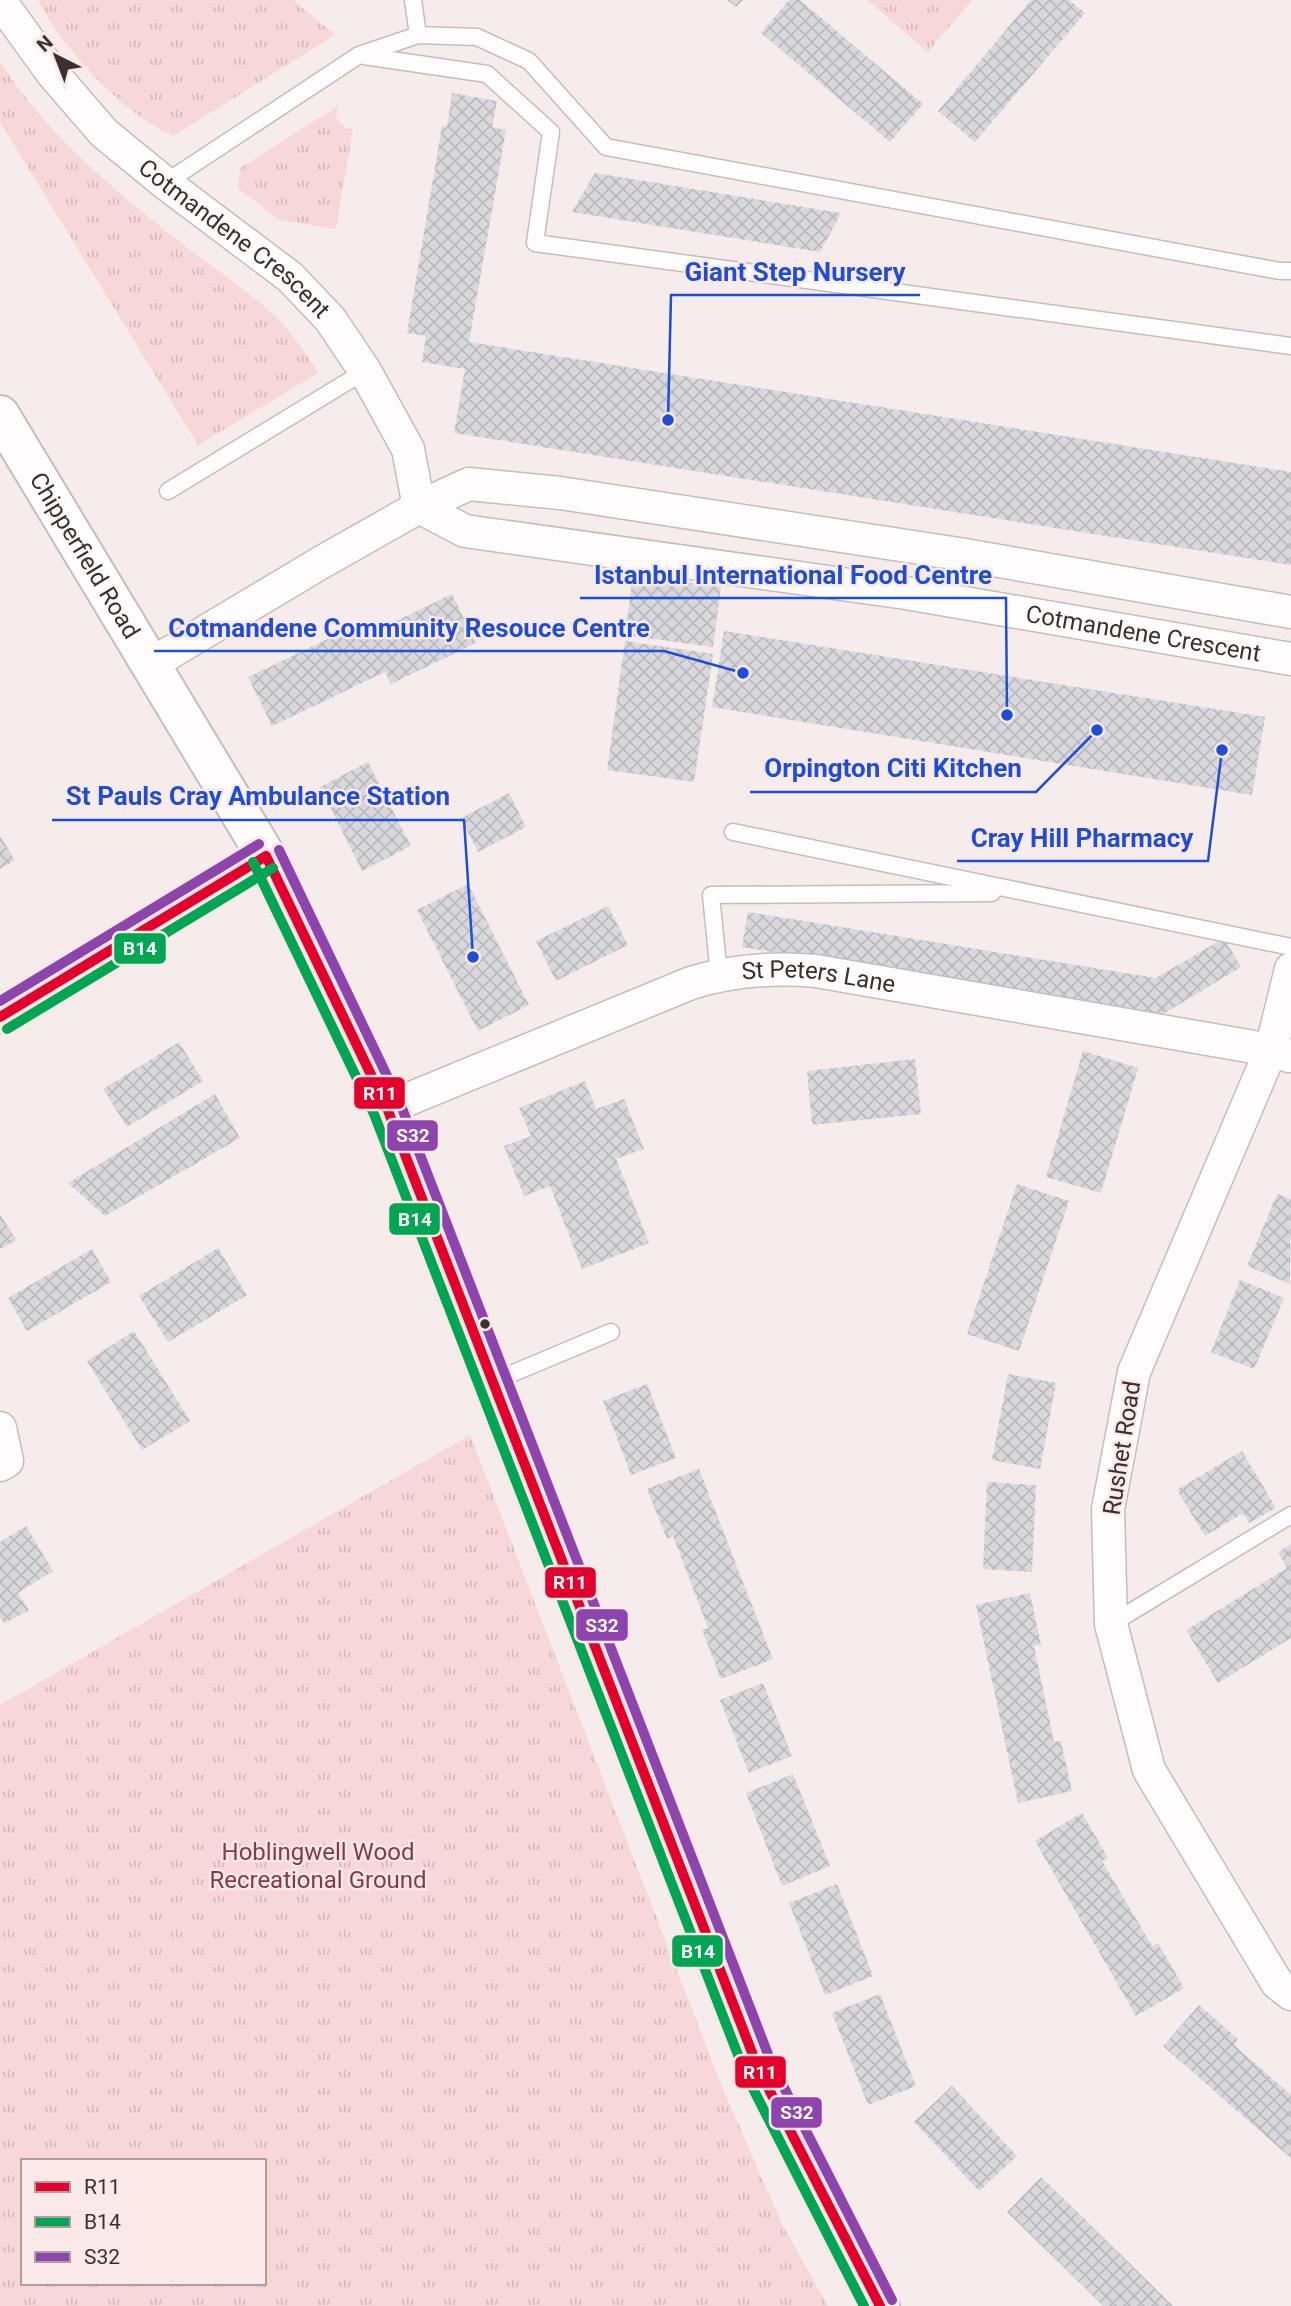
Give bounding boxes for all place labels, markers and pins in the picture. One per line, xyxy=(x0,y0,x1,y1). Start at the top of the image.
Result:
callout: Giant Step Nursery xyxy=(671,248,920,295)
callout: Istanbul International Food Centre xyxy=(580,551,1006,598)
callout: Cotmandene Community Resouce Centre xyxy=(154,604,664,651)
callout: Orpington Citi Kitchen xyxy=(750,745,1036,792)
callout: St Pauls Cray Ambulance Station xyxy=(52,773,464,820)
callout: Cray Hill Pharmacy xyxy=(957,814,1208,861)
unlabelled marker xyxy=(478,1317,492,1331)

